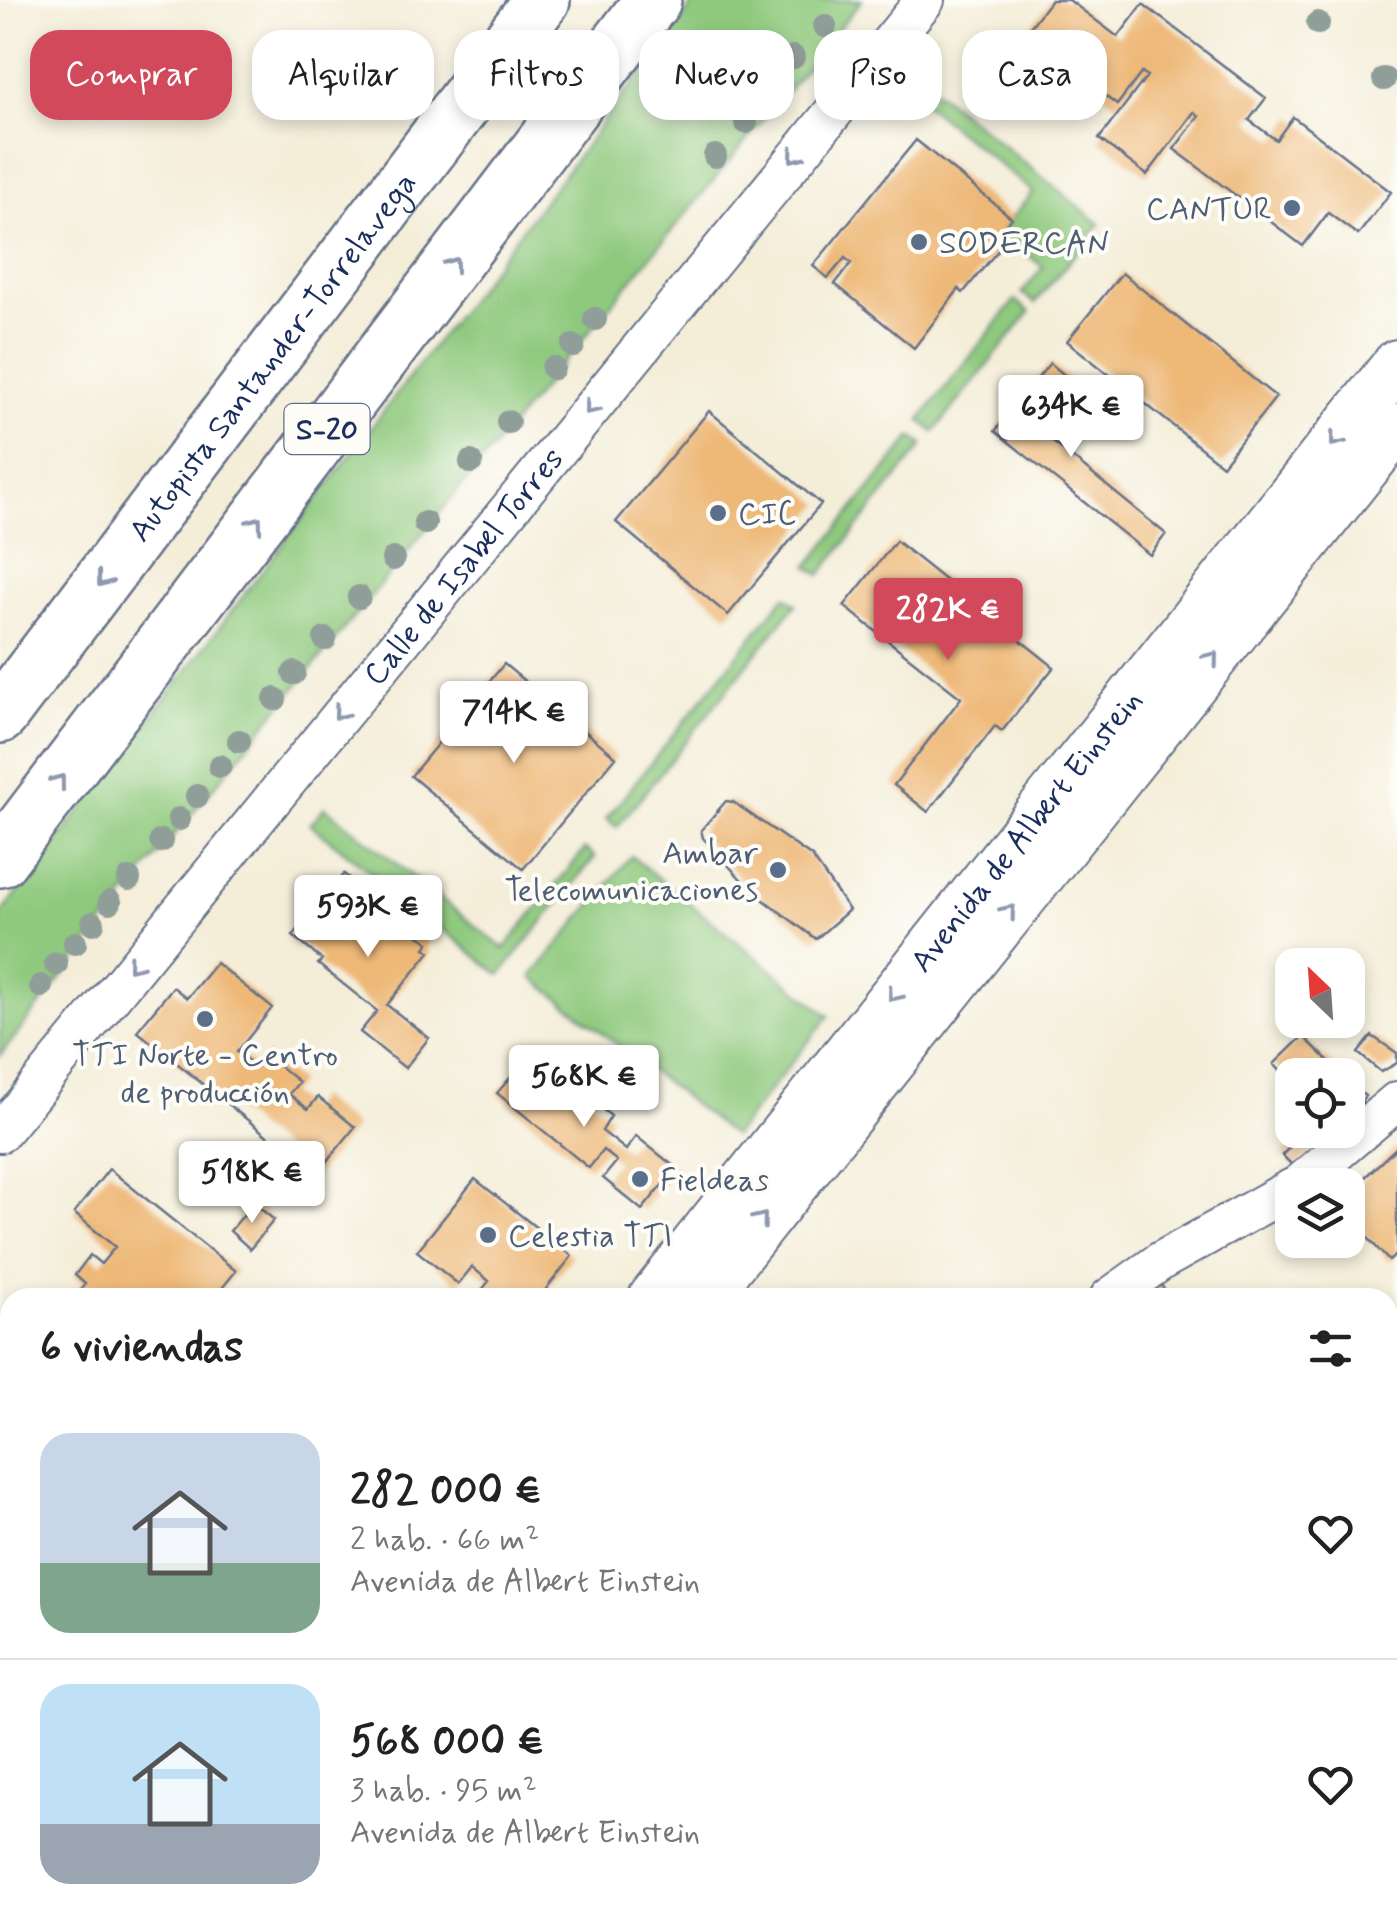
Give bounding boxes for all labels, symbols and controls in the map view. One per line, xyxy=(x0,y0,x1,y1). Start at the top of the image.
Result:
chip: Comprar xyxy=(30,30,232,120)
chip: Alquilar xyxy=(252,30,434,120)
chip: Filtros xyxy=(454,30,619,120)
chip: Nuevo xyxy=(639,30,794,120)
chip: Piso xyxy=(814,30,942,120)
chip: Casa xyxy=(962,30,1107,120)
one-way arrow xyxy=(789,144,807,162)
street label: Autopista Santander-Torrelavega xyxy=(120,164,427,551)
place label: CANTUR xyxy=(1146,189,1272,231)
marker: CANTUR xyxy=(1281,197,1303,219)
place label: SODERCAN xyxy=(939,223,1109,265)
marker: SODERCAN xyxy=(908,231,930,253)
one-way arrow xyxy=(441,257,458,275)
pin: 634K € xyxy=(990,375,1152,460)
text: 634K € xyxy=(1021,386,1122,428)
one-way arrow xyxy=(585,397,603,415)
road number: S-20 xyxy=(284,404,370,454)
one-way arrow xyxy=(1330,428,1348,446)
street label: Calle de Isabel Torres xyxy=(355,440,574,695)
place label: CIC xyxy=(738,494,796,536)
marker: CIC xyxy=(707,502,729,524)
one-way arrow xyxy=(244,516,261,534)
one-way arrow xyxy=(97,568,114,586)
pin: 282K € xyxy=(867,578,1029,663)
text: 282K € xyxy=(896,589,1000,631)
one-way arrow xyxy=(1200,651,1218,669)
pin: 714K € xyxy=(433,681,595,766)
street label: Avenida de Albert Einstein xyxy=(902,681,1153,982)
text: 714K € xyxy=(462,692,566,734)
one-way arrow xyxy=(334,702,352,720)
one-way arrow xyxy=(47,774,65,792)
place label: Ambar Telecomunicaciones xyxy=(505,833,758,912)
marker: Ambar Telecomunicaciones xyxy=(767,859,789,881)
pin: 593K € xyxy=(287,875,449,960)
text: 593K € xyxy=(316,886,420,928)
one-way arrow xyxy=(997,905,1015,923)
north arrow xyxy=(1275,948,1365,1038)
map controls xyxy=(1275,948,1365,1258)
one-way arrow xyxy=(128,954,146,972)
one-way arrow xyxy=(888,984,906,1002)
marker: TTI Norte - Centro de producción xyxy=(194,1008,216,1030)
place label: TTI Norte - Centro de producción xyxy=(72,1035,338,1114)
pin: 568K € xyxy=(503,1045,665,1130)
text: 568K € xyxy=(531,1056,637,1098)
button: locate xyxy=(1275,1058,1365,1148)
pin: 518K € xyxy=(171,1141,333,1226)
text: 518K € xyxy=(201,1152,303,1194)
place label: Fieldeas xyxy=(660,1160,769,1202)
marker: Fieldeas xyxy=(629,1168,651,1190)
button: layers xyxy=(1275,1168,1365,1258)
one-way arrow xyxy=(749,1213,767,1231)
place label: Celestia TTI xyxy=(508,1216,672,1258)
marker: Celestia TTI xyxy=(477,1224,499,1246)
text: 6 viviendas xyxy=(40,1321,243,1376)
icon: filters xyxy=(1303,1321,1358,1376)
text: 282 000 € xyxy=(350,1464,542,1519)
icon: home xyxy=(120,1473,240,1593)
icon: heart xyxy=(1303,1506,1358,1561)
text: 2 hab. · 66 m² xyxy=(350,1519,539,1561)
text: Avenida de Albert Einstein xyxy=(350,1561,700,1603)
text: 568 000 € xyxy=(350,1715,544,1770)
icon: home xyxy=(120,1724,240,1844)
icon: heart xyxy=(1303,1757,1358,1812)
text: 3 hab. · 95 m² xyxy=(350,1770,537,1812)
text: Avenida de Albert Einstein xyxy=(350,1812,700,1854)

